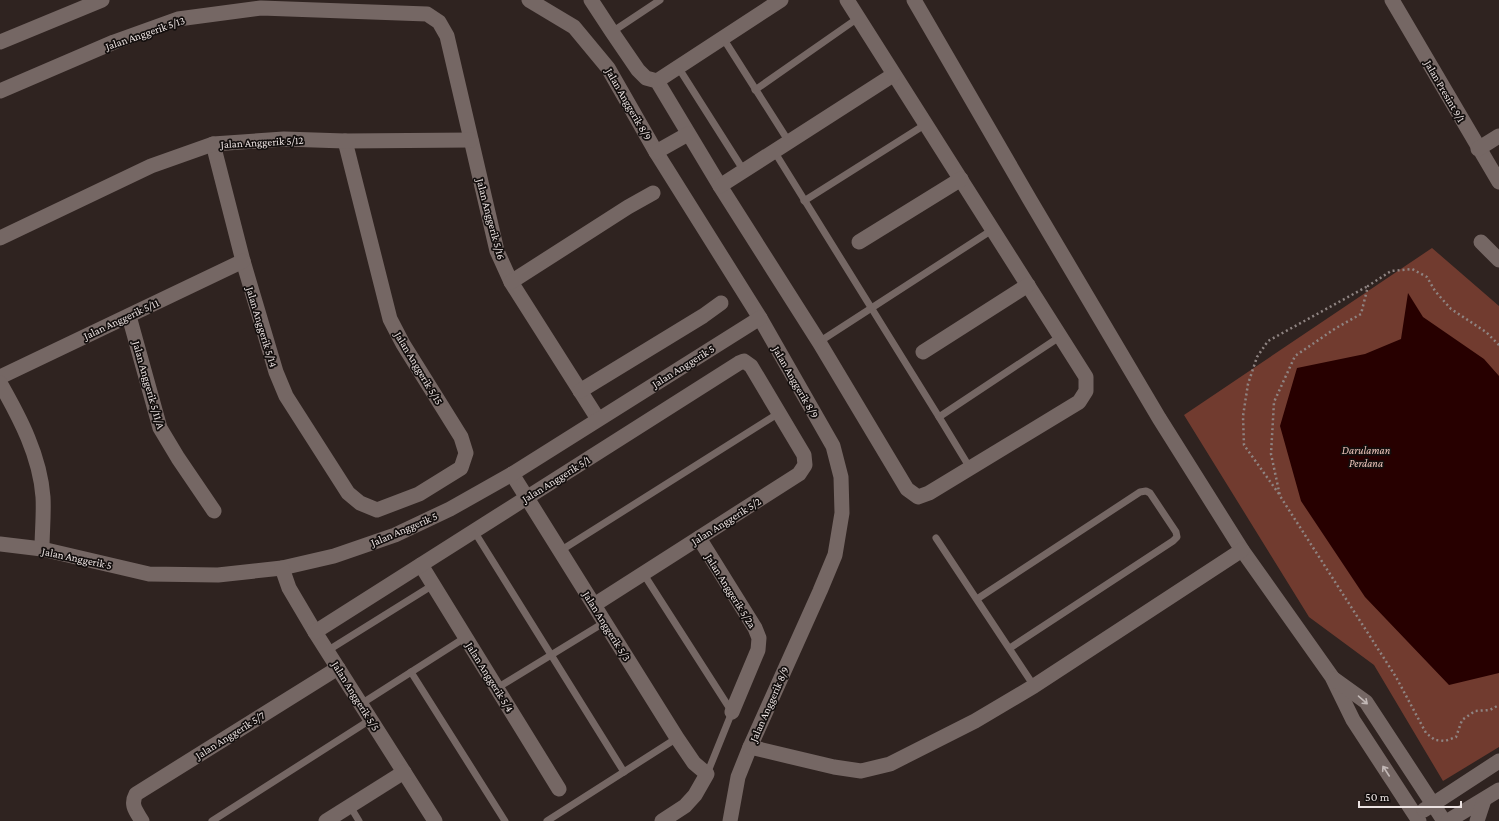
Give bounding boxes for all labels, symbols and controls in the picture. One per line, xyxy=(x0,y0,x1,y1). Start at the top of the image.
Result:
street label: Jalan Anggerik 5/13 xyxy=(103,14,187,53)
street label: Jalan Presint 9/1 xyxy=(1421,57,1468,125)
street label: Jalan Anggerik 8/9 xyxy=(602,65,654,143)
street label: Jalan Anggerik 5/12 xyxy=(219,134,304,151)
street label: Jalan Anggerik 5/16 xyxy=(473,176,508,261)
street label: Jalan Anggerik 5/14 xyxy=(243,284,280,369)
street label: Jalan Anggerik 5/11 xyxy=(81,296,161,343)
street label: Jalan Anggerik 5/15 xyxy=(391,328,446,407)
street label: Jalan Anggerik 5/11/A xyxy=(129,339,168,431)
street label: Jalan Anggerik 5 xyxy=(649,342,717,391)
street label: Jalan Anggerik 8/9 xyxy=(769,343,821,421)
park label: Darulaman Perdana xyxy=(1342,444,1391,469)
street label: Jalan Anggerik 5/1 xyxy=(519,453,593,506)
street label: Jalan Anggerik 5/2 xyxy=(688,495,764,549)
street label: Jalan Anggerik 5 xyxy=(368,510,439,550)
street label: Jalan Anggerik 5 xyxy=(40,545,113,572)
street label: Jalan Anggerik 5/2a xyxy=(702,551,759,631)
street label: Jalan Anggerik 5/3 xyxy=(579,588,633,664)
street label: Jalan Anggerik 5/4 xyxy=(462,639,516,715)
street label: Jalan Anggerik 5/5 xyxy=(328,658,382,734)
street label: Jalan Anggerik 8/9 xyxy=(747,665,792,745)
one-way arrow xyxy=(1358,696,1368,705)
street label: Jalan Anggerik 5/7 xyxy=(192,709,267,763)
one-way arrow xyxy=(1382,765,1390,777)
scale bar xyxy=(1359,783,1461,809)
text: 50 m xyxy=(1365,790,1390,804)

